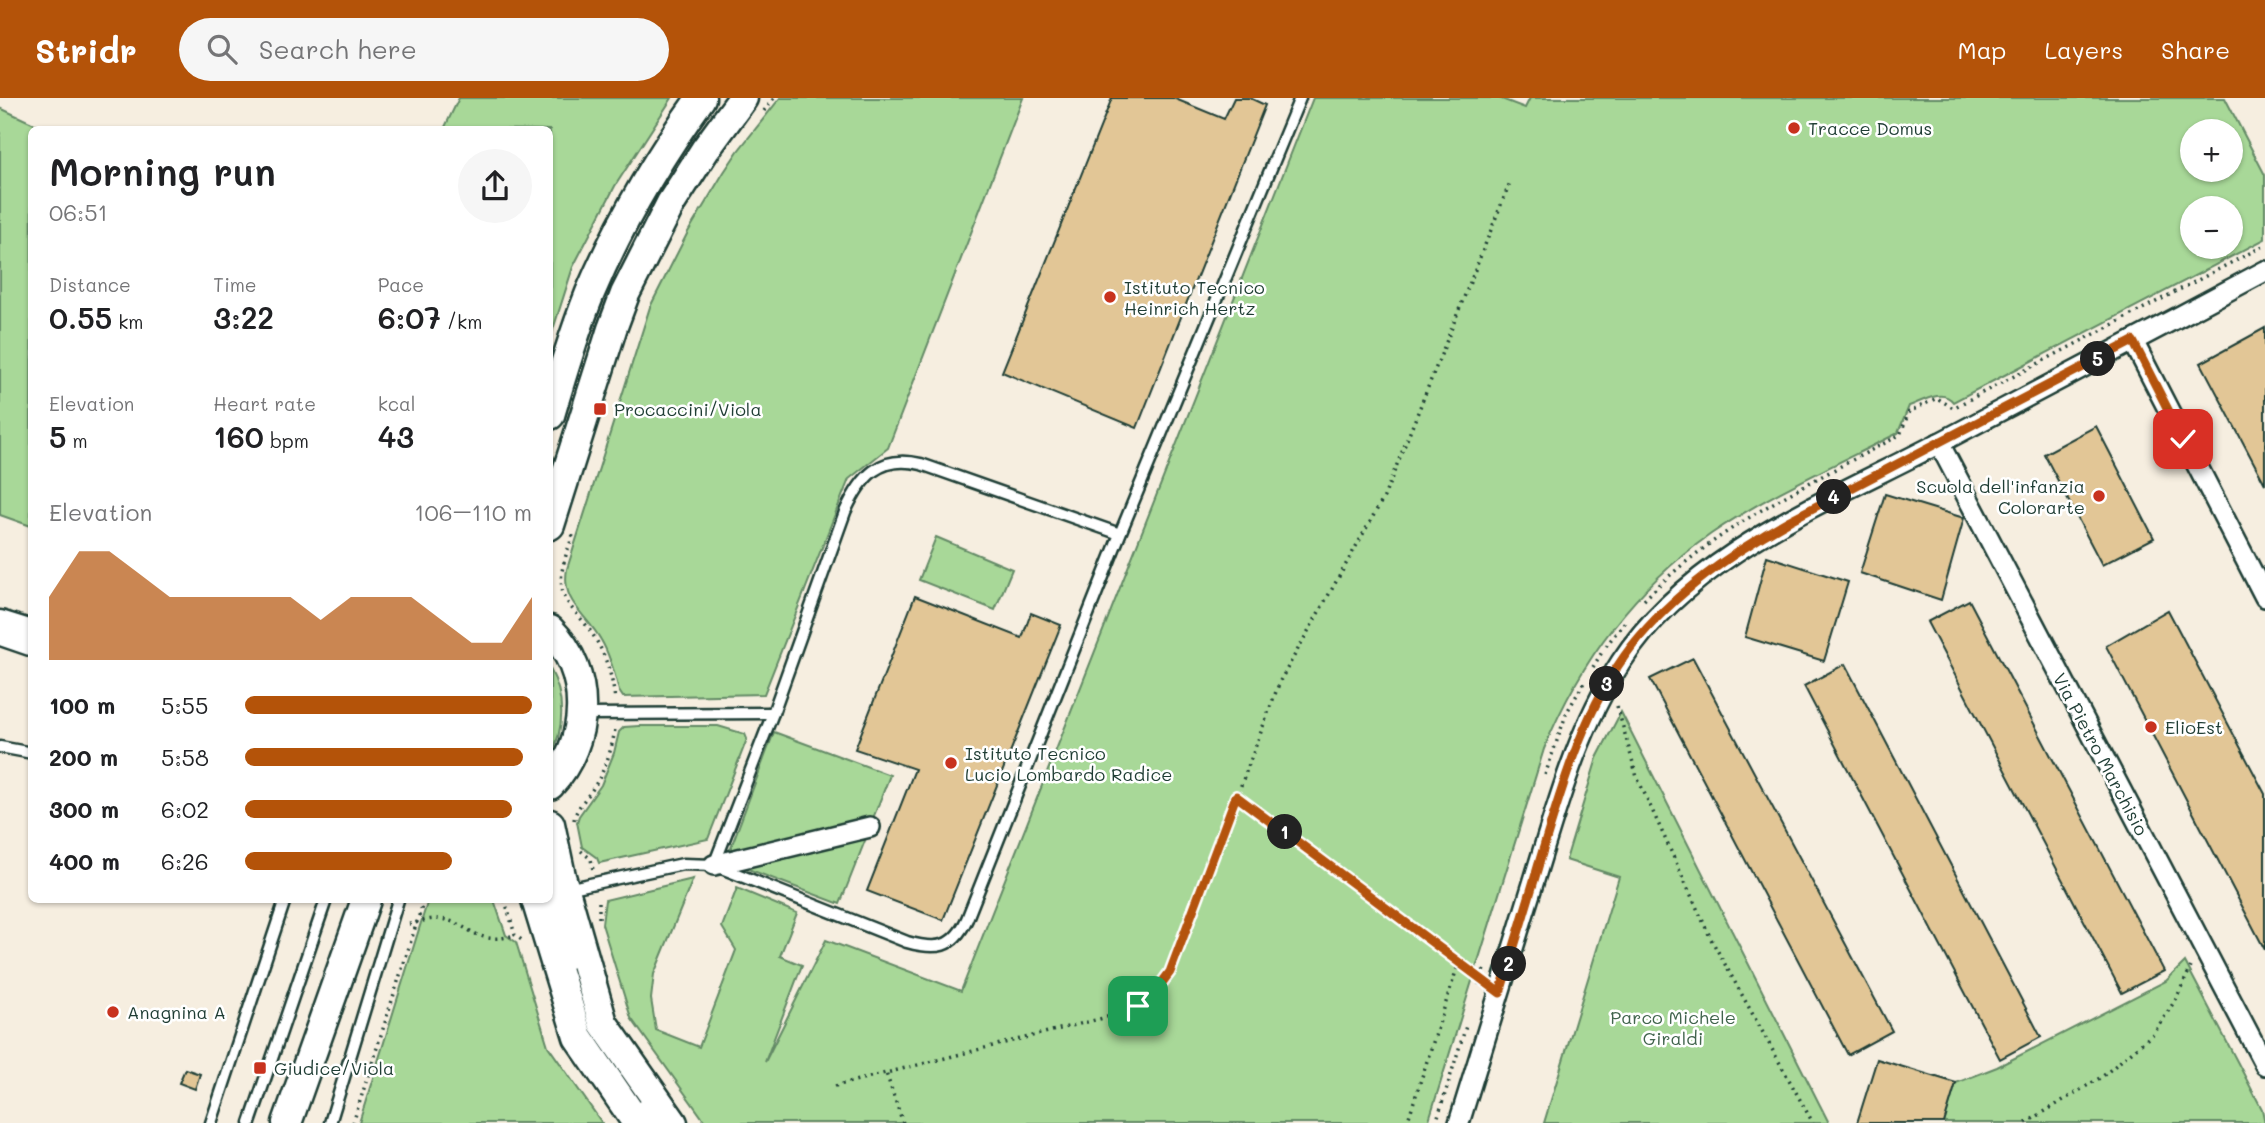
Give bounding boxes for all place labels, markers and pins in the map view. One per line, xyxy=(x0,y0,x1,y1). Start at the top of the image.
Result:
place label: Tracce Domus xyxy=(1808,116,1932,140)
marker: Tracce Domus xyxy=(1786,120,1802,136)
place label: Istituto Tecnico Heinrich Hertz xyxy=(1124,275,1265,320)
marker: Istituto Tecnico Heinrich Hertz xyxy=(1102,289,1118,305)
pin: 5 xyxy=(2080,342,2116,376)
place label: Procaccini/Viola xyxy=(614,397,762,421)
marker: Procaccini/Viola xyxy=(592,401,608,417)
pin xyxy=(2153,409,2213,469)
place label: Scuola dell'infanzia Colorarte xyxy=(1916,474,2085,519)
pin: 4 xyxy=(1816,480,1852,514)
marker: Scuola dell'infanzia Colorarte xyxy=(2091,488,2107,504)
pin: 3 xyxy=(1590,666,1624,702)
place label: ElioEst xyxy=(2165,715,2223,739)
marker: ElioEst xyxy=(2143,719,2159,735)
place label: Istituto Tecnico Lucio Lombardo Radice xyxy=(965,741,1172,786)
marker: Istituto Tecnico Lucio Lombardo Radice xyxy=(943,755,959,771)
pin: 1 xyxy=(1268,814,1302,850)
pin: 2 xyxy=(1492,946,1526,982)
pin xyxy=(1108,976,1168,1036)
place label: Anagnina A xyxy=(127,1000,226,1024)
marker: Anagnina A xyxy=(105,1004,121,1020)
place label: Giudice/Viola xyxy=(274,1056,394,1080)
marker: Giudice/Viola xyxy=(252,1060,268,1076)

